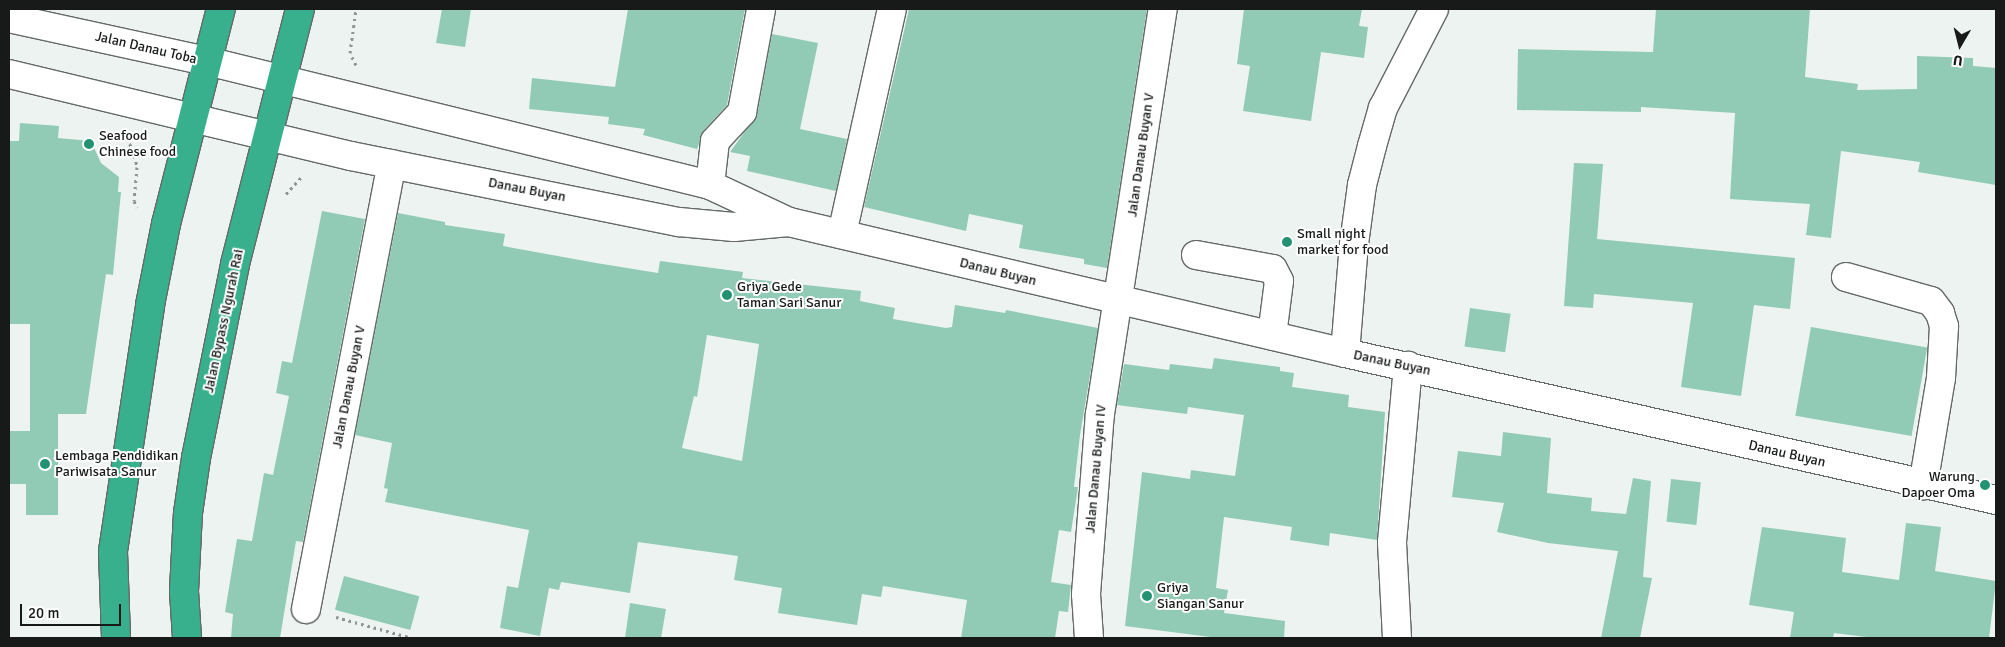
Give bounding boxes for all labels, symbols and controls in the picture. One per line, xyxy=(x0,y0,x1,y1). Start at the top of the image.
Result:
north arrow xyxy=(1935,20,1985,70)
street label: Jalan Danau Toba xyxy=(93,28,199,68)
text: U xyxy=(1952,51,1964,69)
street label: Jalan Danau Buyan V xyxy=(1124,92,1158,218)
place label: Seafood Chinese food xyxy=(99,128,176,160)
marker: Seafood Chinese food xyxy=(83,138,95,150)
street label: Danau Buyan xyxy=(487,174,567,206)
place label: Small night market for food xyxy=(1297,226,1389,258)
marker: Small night market for food xyxy=(1281,236,1293,248)
street label: Jalan Bypass Ngurah Rai xyxy=(201,248,247,394)
street label: Danau Buyan xyxy=(958,254,1038,290)
place label: Griya Gede Taman Sari Sanur xyxy=(737,279,841,312)
marker: Griya Gede Taman Sari Sanur xyxy=(721,289,733,301)
street label: Jalan Danau Buyan V xyxy=(329,324,369,450)
street label: Danau Buyan xyxy=(1352,347,1432,379)
street label: Jalan Danau Buyan IV xyxy=(1082,404,1110,534)
street label: Danau Buyan xyxy=(1747,437,1827,471)
place label: Lembaga Pendidikan Pariwisata Sanur xyxy=(55,448,178,481)
marker: Lembaga Pendidikan Pariwisata Sanur xyxy=(39,458,51,470)
place label: Warung Dapoer Oma xyxy=(1902,469,1975,502)
marker: Warung Dapoer Oma xyxy=(1979,479,1991,491)
place label: Griya Siangan Sanur xyxy=(1157,580,1244,612)
marker: Griya Siangan Sanur xyxy=(1141,590,1153,602)
scale bar xyxy=(22,594,124,626)
text: 20 m xyxy=(28,604,59,622)

